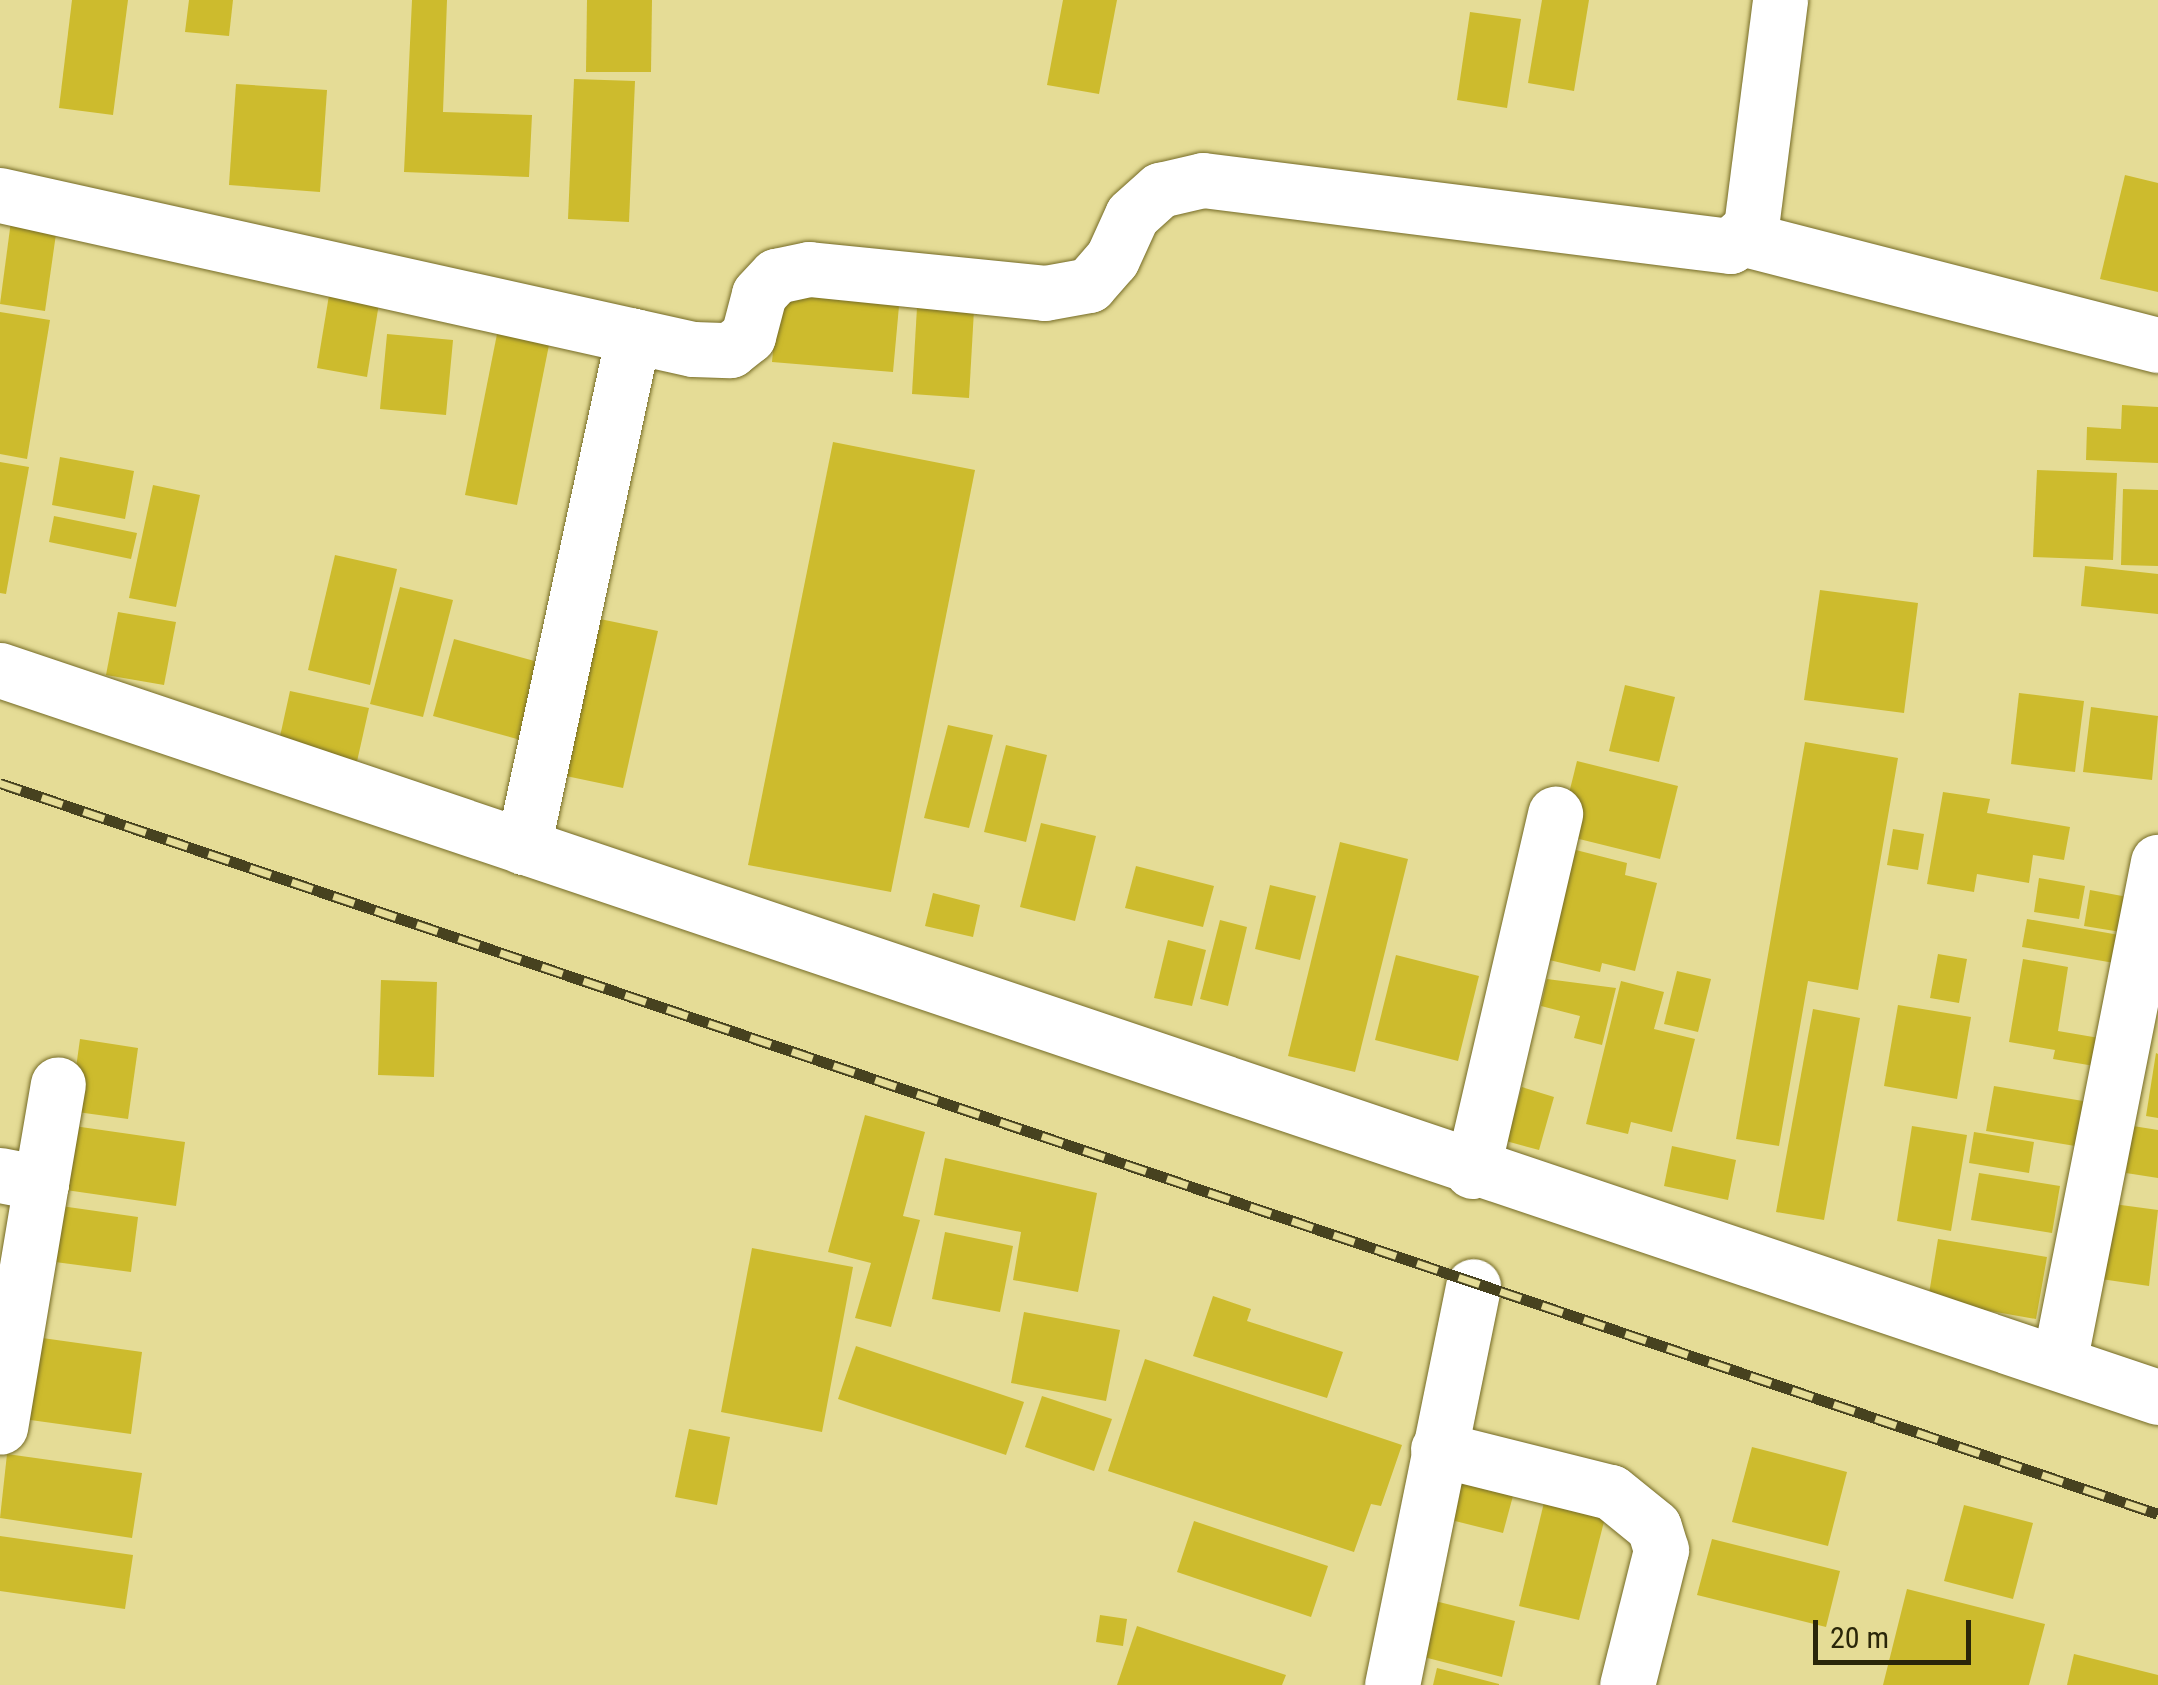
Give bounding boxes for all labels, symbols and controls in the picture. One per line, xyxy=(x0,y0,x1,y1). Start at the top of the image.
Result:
scale bar xyxy=(1818,1600,1976,1662)
text: 20 m xyxy=(1830,1620,1889,1655)

